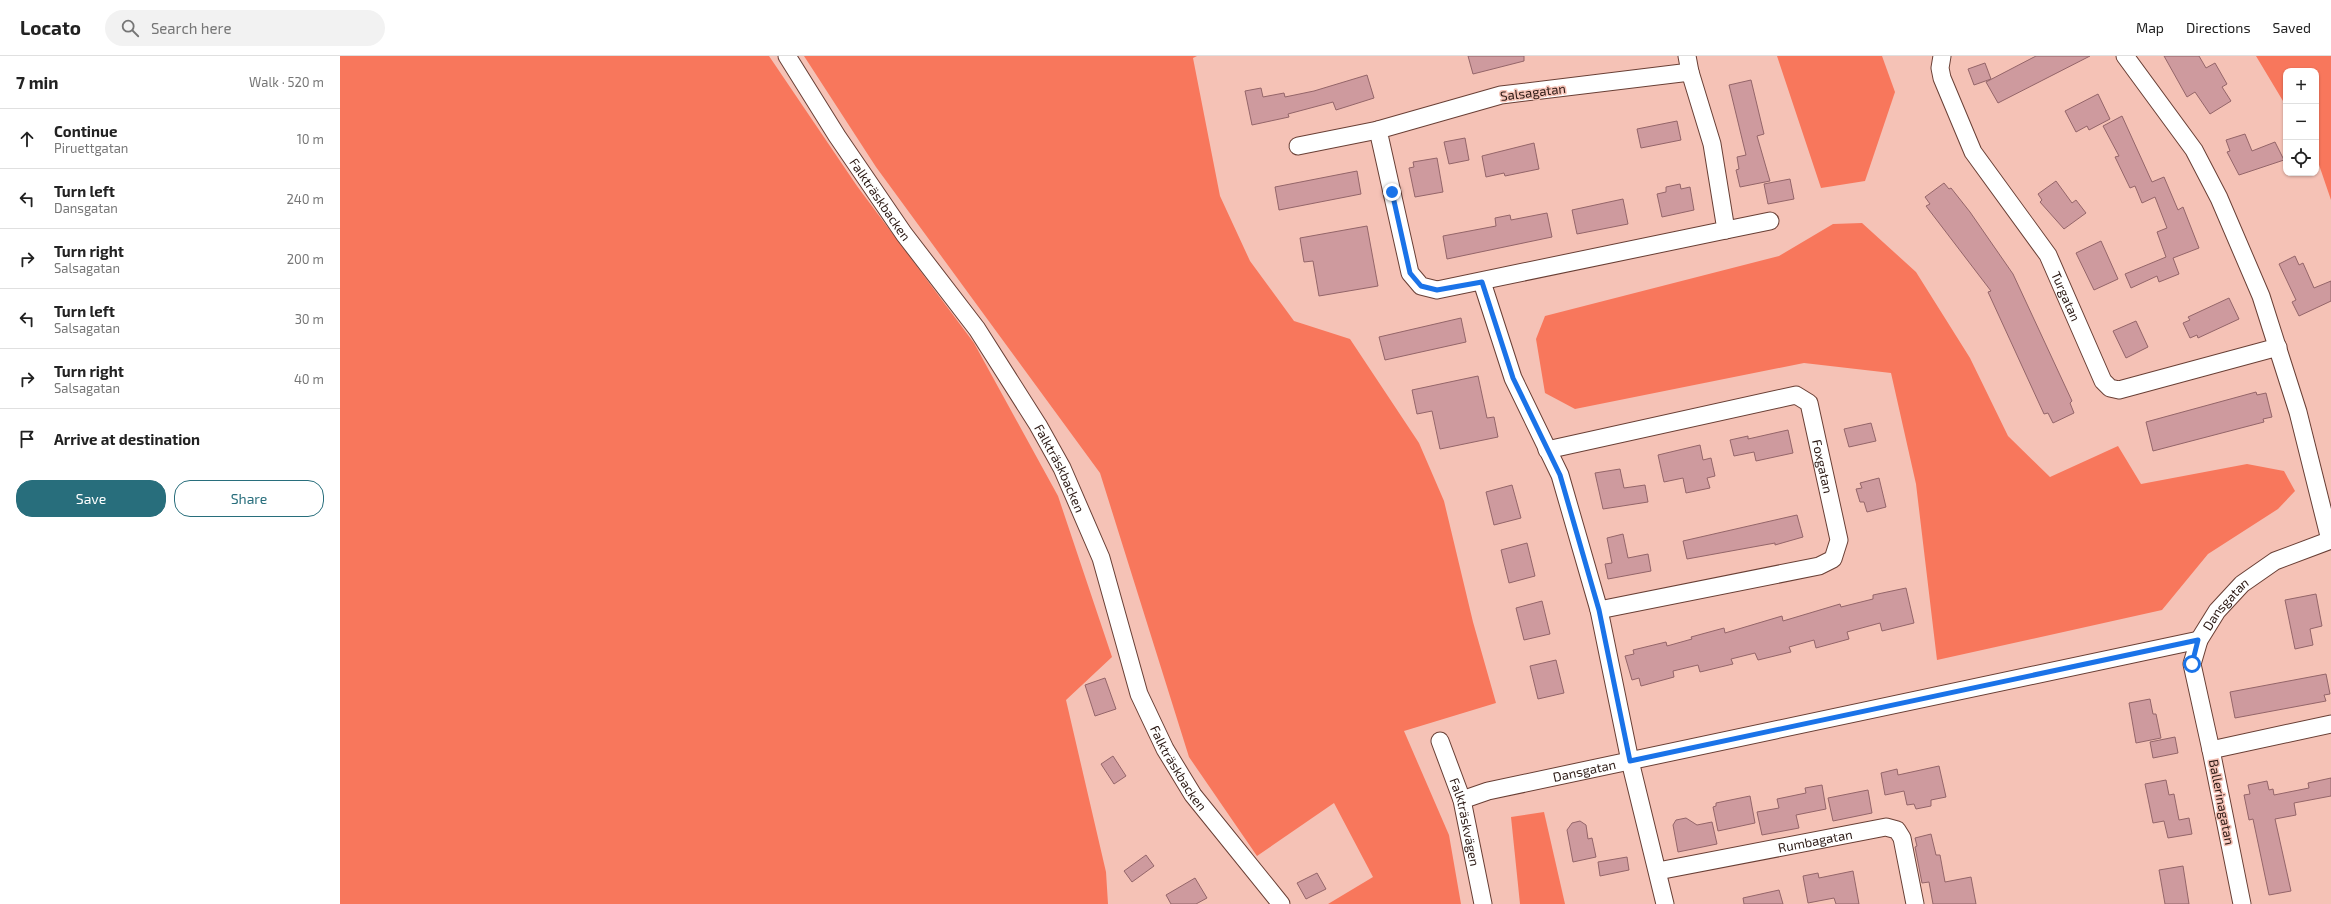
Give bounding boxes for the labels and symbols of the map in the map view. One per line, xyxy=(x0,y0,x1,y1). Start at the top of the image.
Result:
street label: Salsagatan xyxy=(1499,80,1567,104)
street label: Falkträskbacken xyxy=(846,155,914,244)
route end xyxy=(1383,183,1401,201)
street label: Turgatan xyxy=(2048,269,2084,324)
street label: Falkträskbacken xyxy=(1031,421,1088,515)
street label: Foxgatan xyxy=(1809,438,1837,495)
street label: Dansgatan xyxy=(2199,574,2251,633)
route start xyxy=(2183,655,2201,673)
street label: Falkträskbacken xyxy=(1147,723,1210,814)
street label: Dansgatan xyxy=(1551,756,1617,785)
street label: Ballerinagatan xyxy=(2206,758,2238,846)
street label: Falkträskvägen xyxy=(1446,775,1483,868)
street label: Rumbagatan xyxy=(1777,826,1854,856)

